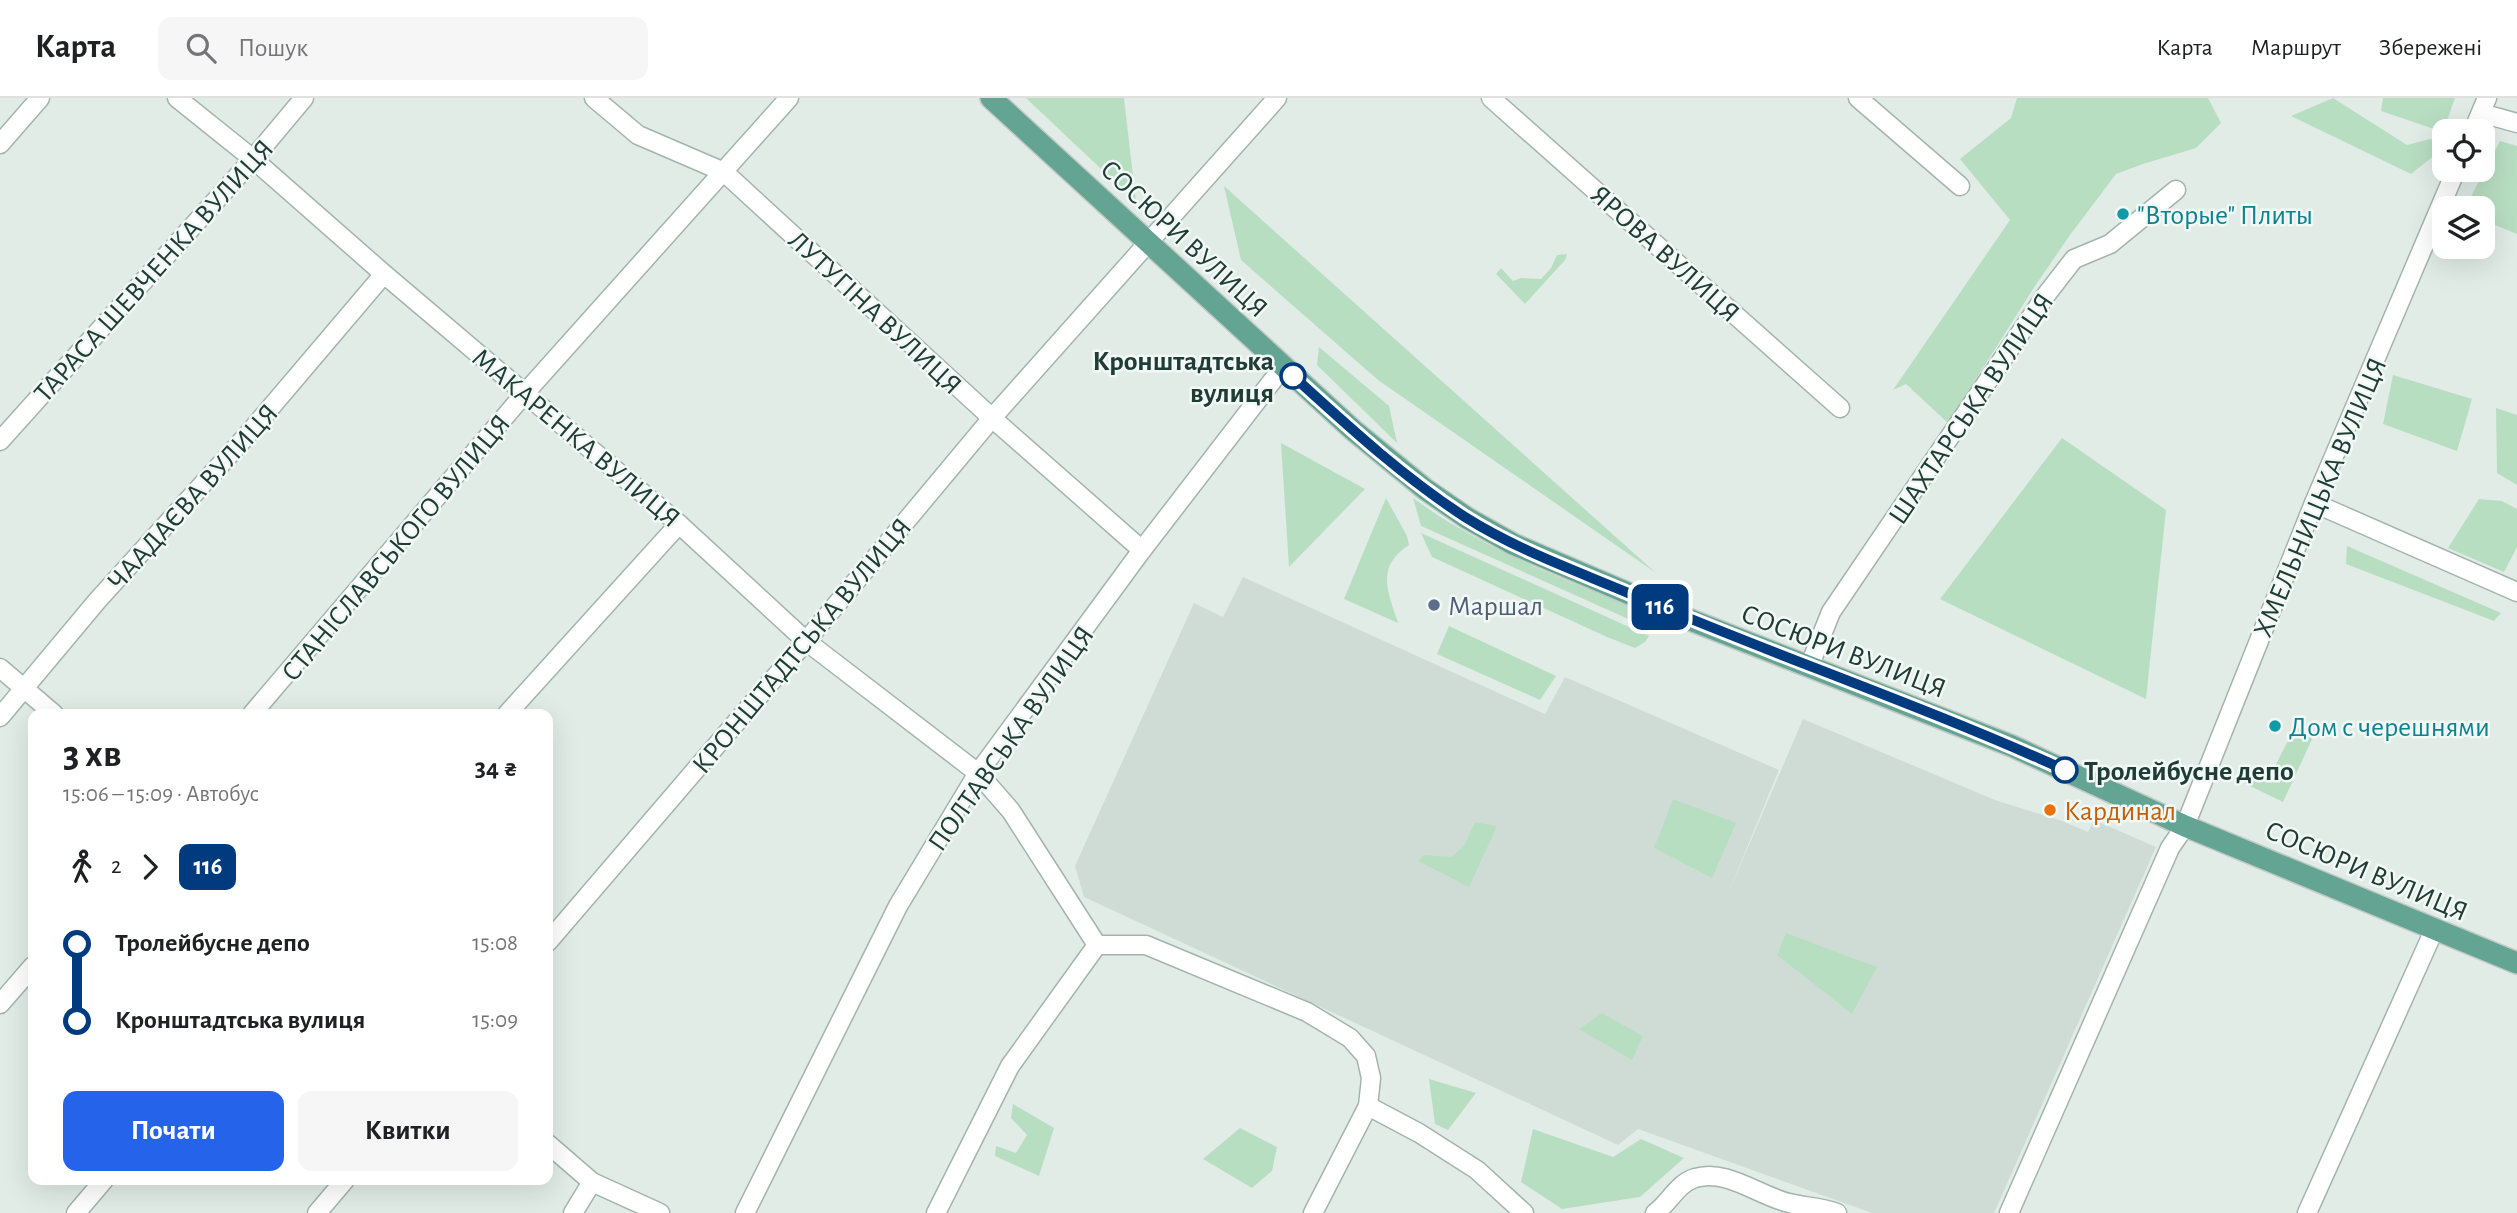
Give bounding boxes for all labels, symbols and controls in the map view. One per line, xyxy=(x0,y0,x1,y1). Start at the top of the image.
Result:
search box xyxy=(158,17,648,80)
icon: search xyxy=(182,29,220,67)
text: Карта xyxy=(35,31,116,64)
text: Пошук xyxy=(238,35,308,61)
text: Карта xyxy=(2157,36,2213,60)
text: Маршрут xyxy=(2251,36,2341,60)
text: Збережені xyxy=(2379,36,2482,60)
map controls xyxy=(2432,119,2495,259)
button: locate xyxy=(2432,119,2495,182)
street label: ТАРАСА ШЕВЧЕНКА ВУЛИЦЯ xyxy=(30,135,279,408)
street label: СОСЮРИ ВУЛИЦЯ xyxy=(1095,155,1273,324)
street label: ЯРОВА ВУЛИЦЯ xyxy=(1585,181,1744,328)
button: layers xyxy=(2432,196,2495,259)
place label: "Вторые" Плиты xyxy=(2137,202,2313,230)
marker: "Вторые" Плиты xyxy=(2115,206,2131,222)
street label: ЛУТУГІНА ВУЛИЦЯ xyxy=(783,226,967,401)
street label: ШАХТАРСЬКА ВУЛИЦЯ xyxy=(1884,288,2059,530)
street label: МАКАРЕНКА ВУЛИЦЯ xyxy=(467,344,685,533)
place label: Кронштадтська вулиця xyxy=(1093,348,1274,408)
street label: ХМЕЛЬНИЦЬКА ВУЛИЦЯ xyxy=(2249,354,2392,642)
marker: Кронштадтська вулиця xyxy=(1280,363,1306,389)
street label: ЧААДАЄВА ВУЛИЦЯ xyxy=(103,399,284,596)
street label: СТАНІСЛАВСЬКОГО ВУЛИЦЯ xyxy=(277,410,516,687)
street label: КРОНШТАДТСЬКА ВУЛИЦЯ xyxy=(688,513,917,779)
line badge: 116 xyxy=(1620,584,1700,630)
place label: Маршал xyxy=(1448,593,1543,621)
text: 116 xyxy=(1646,595,1674,619)
marker: Маршал xyxy=(1426,597,1442,613)
street label: СОСЮРИ ВУЛИЦЯ xyxy=(1737,600,1950,704)
street label: ПОЛТАВСЬКА ВУЛИЦЯ xyxy=(923,622,1100,857)
place label: Дом с черешнями xyxy=(2289,714,2490,742)
marker: Дом с черешнями xyxy=(2267,718,2283,734)
text: 3 хв xyxy=(63,736,121,774)
text: 34 ₴ xyxy=(475,755,518,781)
marker: Тролейбусне депо xyxy=(2052,757,2078,783)
place label: Тролейбусне депо xyxy=(2084,758,2294,786)
text: 15:06 – 15:09 · Автобус xyxy=(63,783,259,806)
place label: Кардинал xyxy=(2064,798,2176,826)
marker: Кардинал xyxy=(2042,802,2058,818)
street label: СОСЮРИ ВУЛИЦЯ xyxy=(2261,817,2472,927)
icon: walk xyxy=(63,848,101,886)
icon: forward xyxy=(131,848,169,886)
text: 2 xyxy=(111,855,121,878)
text: 116 xyxy=(193,855,222,879)
text: Тролейбусне депо xyxy=(115,930,310,956)
text: 15:08 xyxy=(472,932,518,955)
text: Кронштадтська вулиця xyxy=(115,1007,365,1033)
text: 15:09 xyxy=(472,1009,518,1032)
button: Почати xyxy=(63,1091,284,1171)
button: Квитки xyxy=(298,1091,518,1171)

